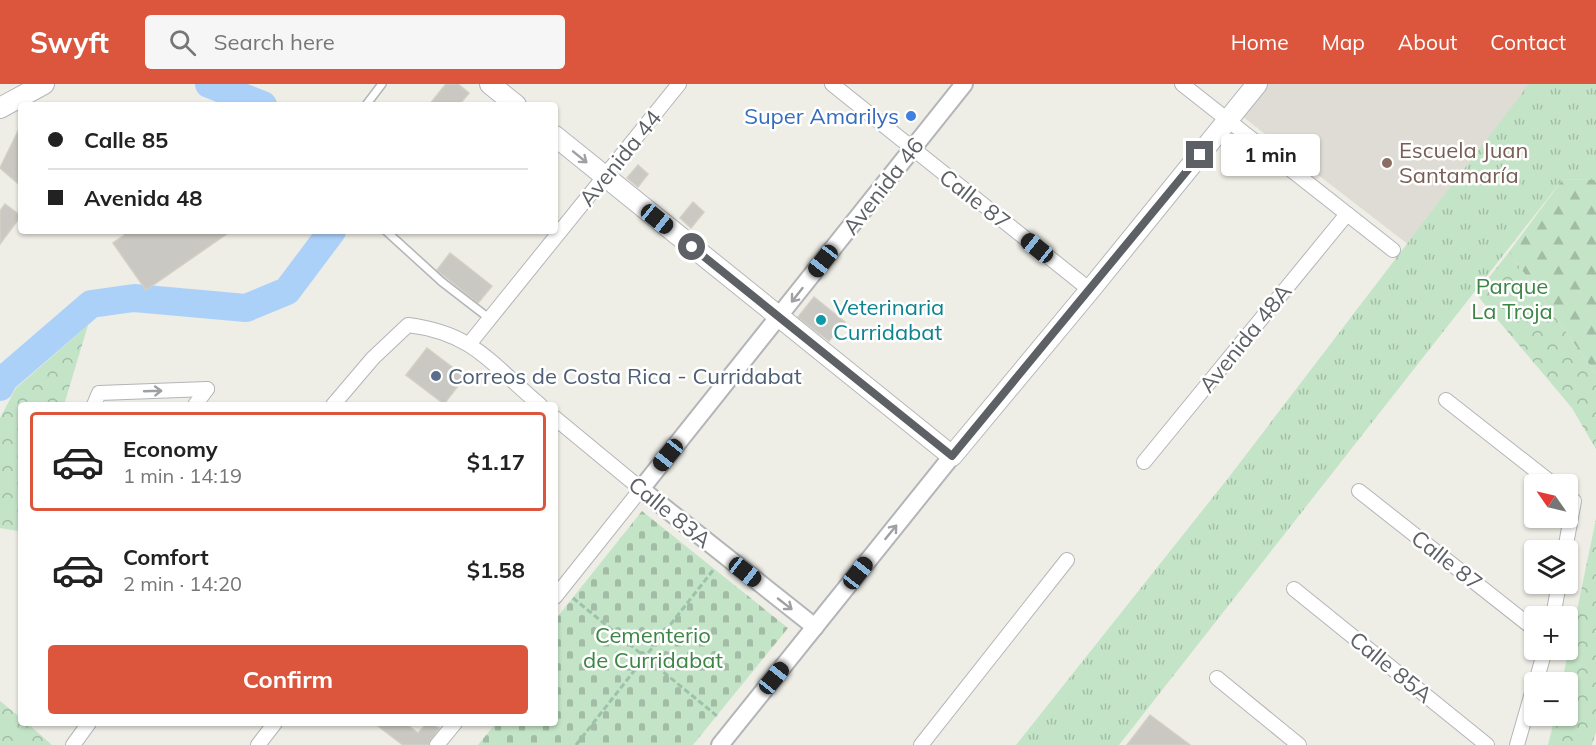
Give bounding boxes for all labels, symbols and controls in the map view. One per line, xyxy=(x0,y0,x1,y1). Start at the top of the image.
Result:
search box xyxy=(145,15,565,69)
text: Swyft xyxy=(30,25,109,60)
icon: search xyxy=(166,26,199,59)
text: Search here xyxy=(214,28,335,56)
text: Home xyxy=(1231,29,1289,55)
text: Map xyxy=(1322,29,1365,55)
text: About xyxy=(1398,29,1457,55)
text: Contact xyxy=(1490,29,1566,55)
place label: Super Amarilys xyxy=(744,102,899,130)
street label: Avenida 44 xyxy=(573,104,667,212)
marker: Super Amarilys xyxy=(904,109,918,123)
text: Calle 85 xyxy=(84,126,168,154)
street label: Avenida 46 xyxy=(836,132,930,240)
callout: 1 min xyxy=(1221,134,1320,176)
place label: Escuela Juan Santamaría xyxy=(1399,136,1528,189)
route end xyxy=(1186,141,1213,168)
text: 1 min xyxy=(1244,142,1297,167)
one-way arrow xyxy=(572,150,588,163)
marker: Escuela Juan Santamaría xyxy=(1380,156,1394,170)
street label: Calle 87 xyxy=(934,163,1016,235)
text: Avenida 48 xyxy=(84,184,202,212)
car xyxy=(637,201,677,237)
car xyxy=(1017,230,1057,266)
route start xyxy=(678,233,705,260)
car xyxy=(805,241,841,281)
park label: Parque La Troja xyxy=(1471,272,1553,325)
street label: Avenida 48A xyxy=(1193,278,1297,398)
one-way arrow xyxy=(790,286,803,302)
place label: Veterinaria Curridabat xyxy=(833,293,944,346)
marker: Veterinaria Curridabat xyxy=(814,313,828,327)
place label: Correos de Costa Rica - Curridabat xyxy=(448,362,802,390)
marker: Correos de Costa Rica - Curridabat xyxy=(429,369,443,383)
one-way arrow xyxy=(142,385,162,396)
icon: car xyxy=(51,435,105,489)
text: Economy xyxy=(123,435,218,463)
car xyxy=(650,435,686,475)
text: $1.17 xyxy=(467,448,525,476)
text: 1 min · 14:19 xyxy=(123,463,242,488)
street label: Calle 83A xyxy=(623,470,717,554)
north arrow xyxy=(1524,474,1578,528)
map controls xyxy=(1524,474,1578,726)
one-way arrow xyxy=(884,524,897,540)
street label: Calle 87 xyxy=(1406,524,1488,596)
button: layers xyxy=(1524,540,1578,594)
icon: car xyxy=(51,543,105,597)
text: Comfort xyxy=(123,543,209,571)
car xyxy=(840,553,876,593)
car xyxy=(725,554,765,590)
text: $1.58 xyxy=(467,556,525,584)
text: 2 min · 14:20 xyxy=(123,571,242,596)
one-way arrow xyxy=(777,597,793,610)
button: + xyxy=(1524,606,1578,660)
park label: Cementerio de Curridabat xyxy=(583,621,723,674)
street label: Calle 85A xyxy=(1344,625,1438,709)
button: Confirm xyxy=(48,645,528,714)
car xyxy=(756,658,792,698)
button: − xyxy=(1524,672,1578,726)

